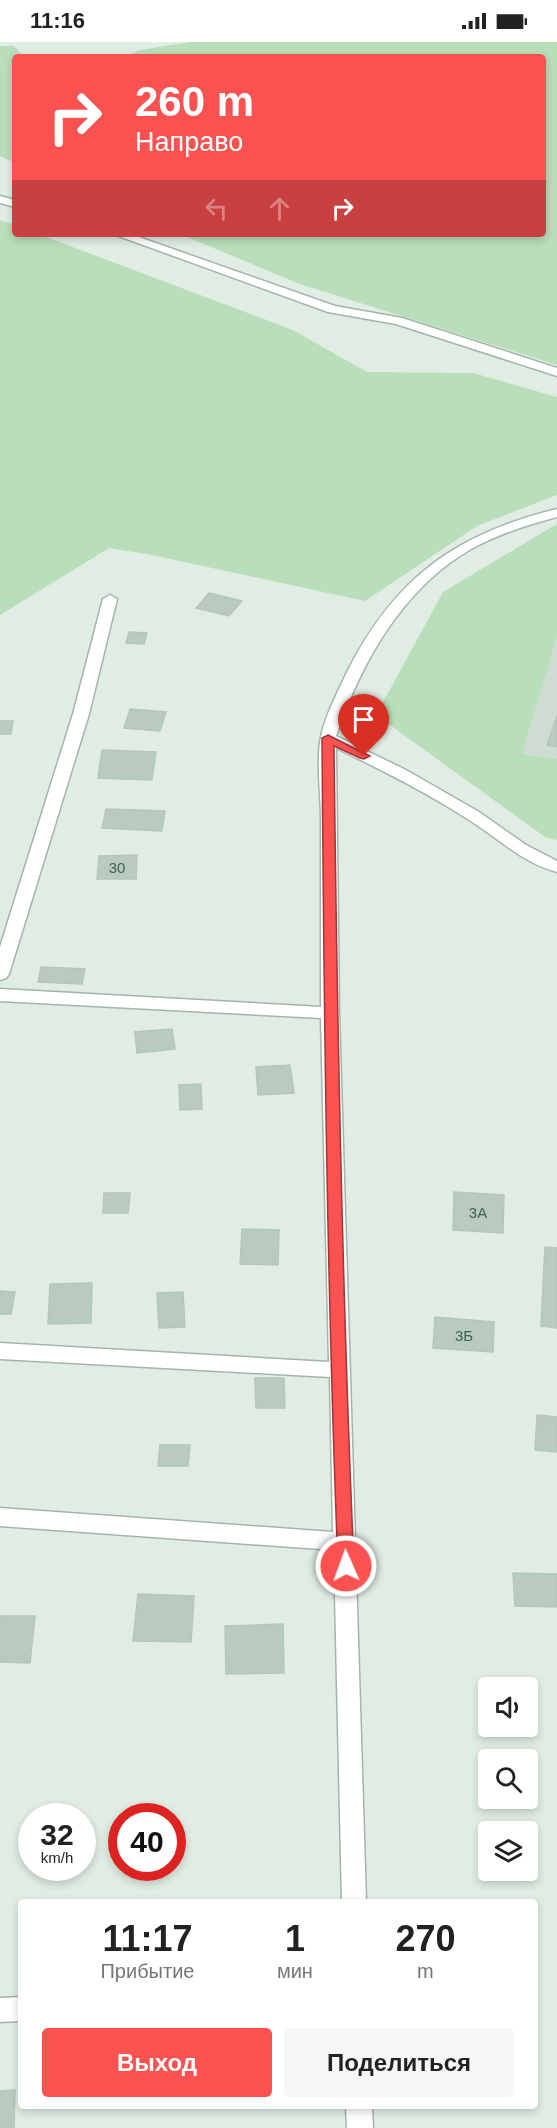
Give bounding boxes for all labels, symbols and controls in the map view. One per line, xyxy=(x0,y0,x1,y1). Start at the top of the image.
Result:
text: 11:16 xyxy=(30,8,85,33)
icon: right xyxy=(36,78,114,156)
text: 260 m xyxy=(135,78,254,125)
text: Направо xyxy=(135,127,243,157)
icon: left xyxy=(200,192,233,225)
icon: ahead xyxy=(263,192,296,225)
icon: right xyxy=(326,192,359,225)
pin xyxy=(338,694,389,756)
icon: arrive xyxy=(347,703,380,736)
house number: 30 xyxy=(109,859,125,876)
house number: 3А xyxy=(469,1204,487,1221)
house number: 3Б xyxy=(455,1327,473,1344)
position arrow xyxy=(314,1534,378,1598)
map controls xyxy=(478,1677,538,1881)
button: sound xyxy=(478,1677,538,1737)
button: search xyxy=(478,1749,538,1809)
speed limit sign: 40 xyxy=(108,1803,186,1881)
text: 32 xyxy=(40,1818,74,1851)
button: layers xyxy=(478,1821,538,1881)
text: km/h xyxy=(41,1849,73,1866)
text: 11:17 xyxy=(102,1918,193,1959)
text: 1 xyxy=(285,1918,305,1959)
text: 270 xyxy=(395,1918,455,1959)
text: Прибытие xyxy=(100,1960,194,1982)
text: мин xyxy=(277,1960,313,1982)
text: m xyxy=(417,1960,434,1982)
button: Выход xyxy=(42,2028,272,2097)
button: Поделиться xyxy=(284,2028,514,2097)

